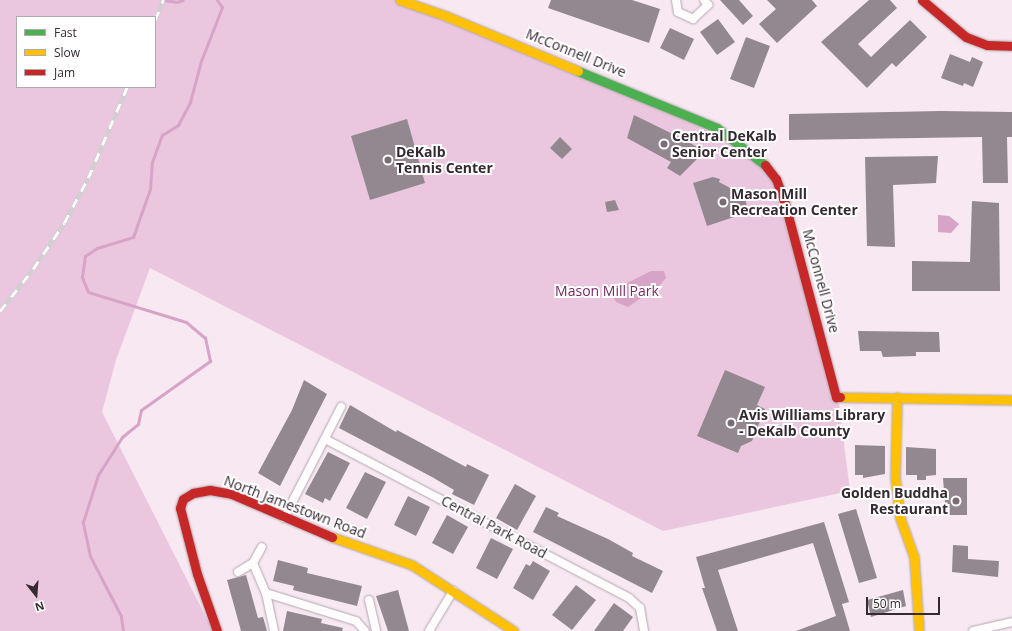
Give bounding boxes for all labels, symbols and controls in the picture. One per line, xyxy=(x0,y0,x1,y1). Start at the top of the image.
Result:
legend xyxy=(16,16,156,88)
text: Fast xyxy=(54,24,77,41)
street label: McConnell Drive xyxy=(523,25,629,81)
text: Slow xyxy=(54,44,80,61)
text: Jam xyxy=(54,64,75,81)
place label: Central DeKalb Senior Center xyxy=(672,128,777,160)
marker: Central DeKalb Senior Center xyxy=(659,139,669,149)
place label: DeKalb Tennis Center xyxy=(396,144,493,176)
marker: DeKalb Tennis Center xyxy=(383,155,393,165)
place label: Mason Mill Recreation Center xyxy=(731,186,858,218)
marker: Mason Mill Recreation Center xyxy=(718,197,728,207)
street label: McConnell Drive xyxy=(799,227,843,335)
park label: Mason Mill Park xyxy=(555,283,659,299)
place label: Avis Williams Library - DeKalb County xyxy=(739,407,885,440)
marker: Avis Williams Library - DeKalb County xyxy=(726,418,736,428)
street label: North Jamestown Road xyxy=(222,472,368,542)
place label: Golden Buddha Restaurant xyxy=(841,485,948,518)
street label: Central Park Road xyxy=(438,492,550,562)
marker: Golden Buddha Restaurant xyxy=(951,496,961,506)
north arrow xyxy=(16,575,56,615)
scale bar xyxy=(868,589,942,615)
text: 50 m xyxy=(873,595,901,612)
text: N xyxy=(33,598,46,615)

